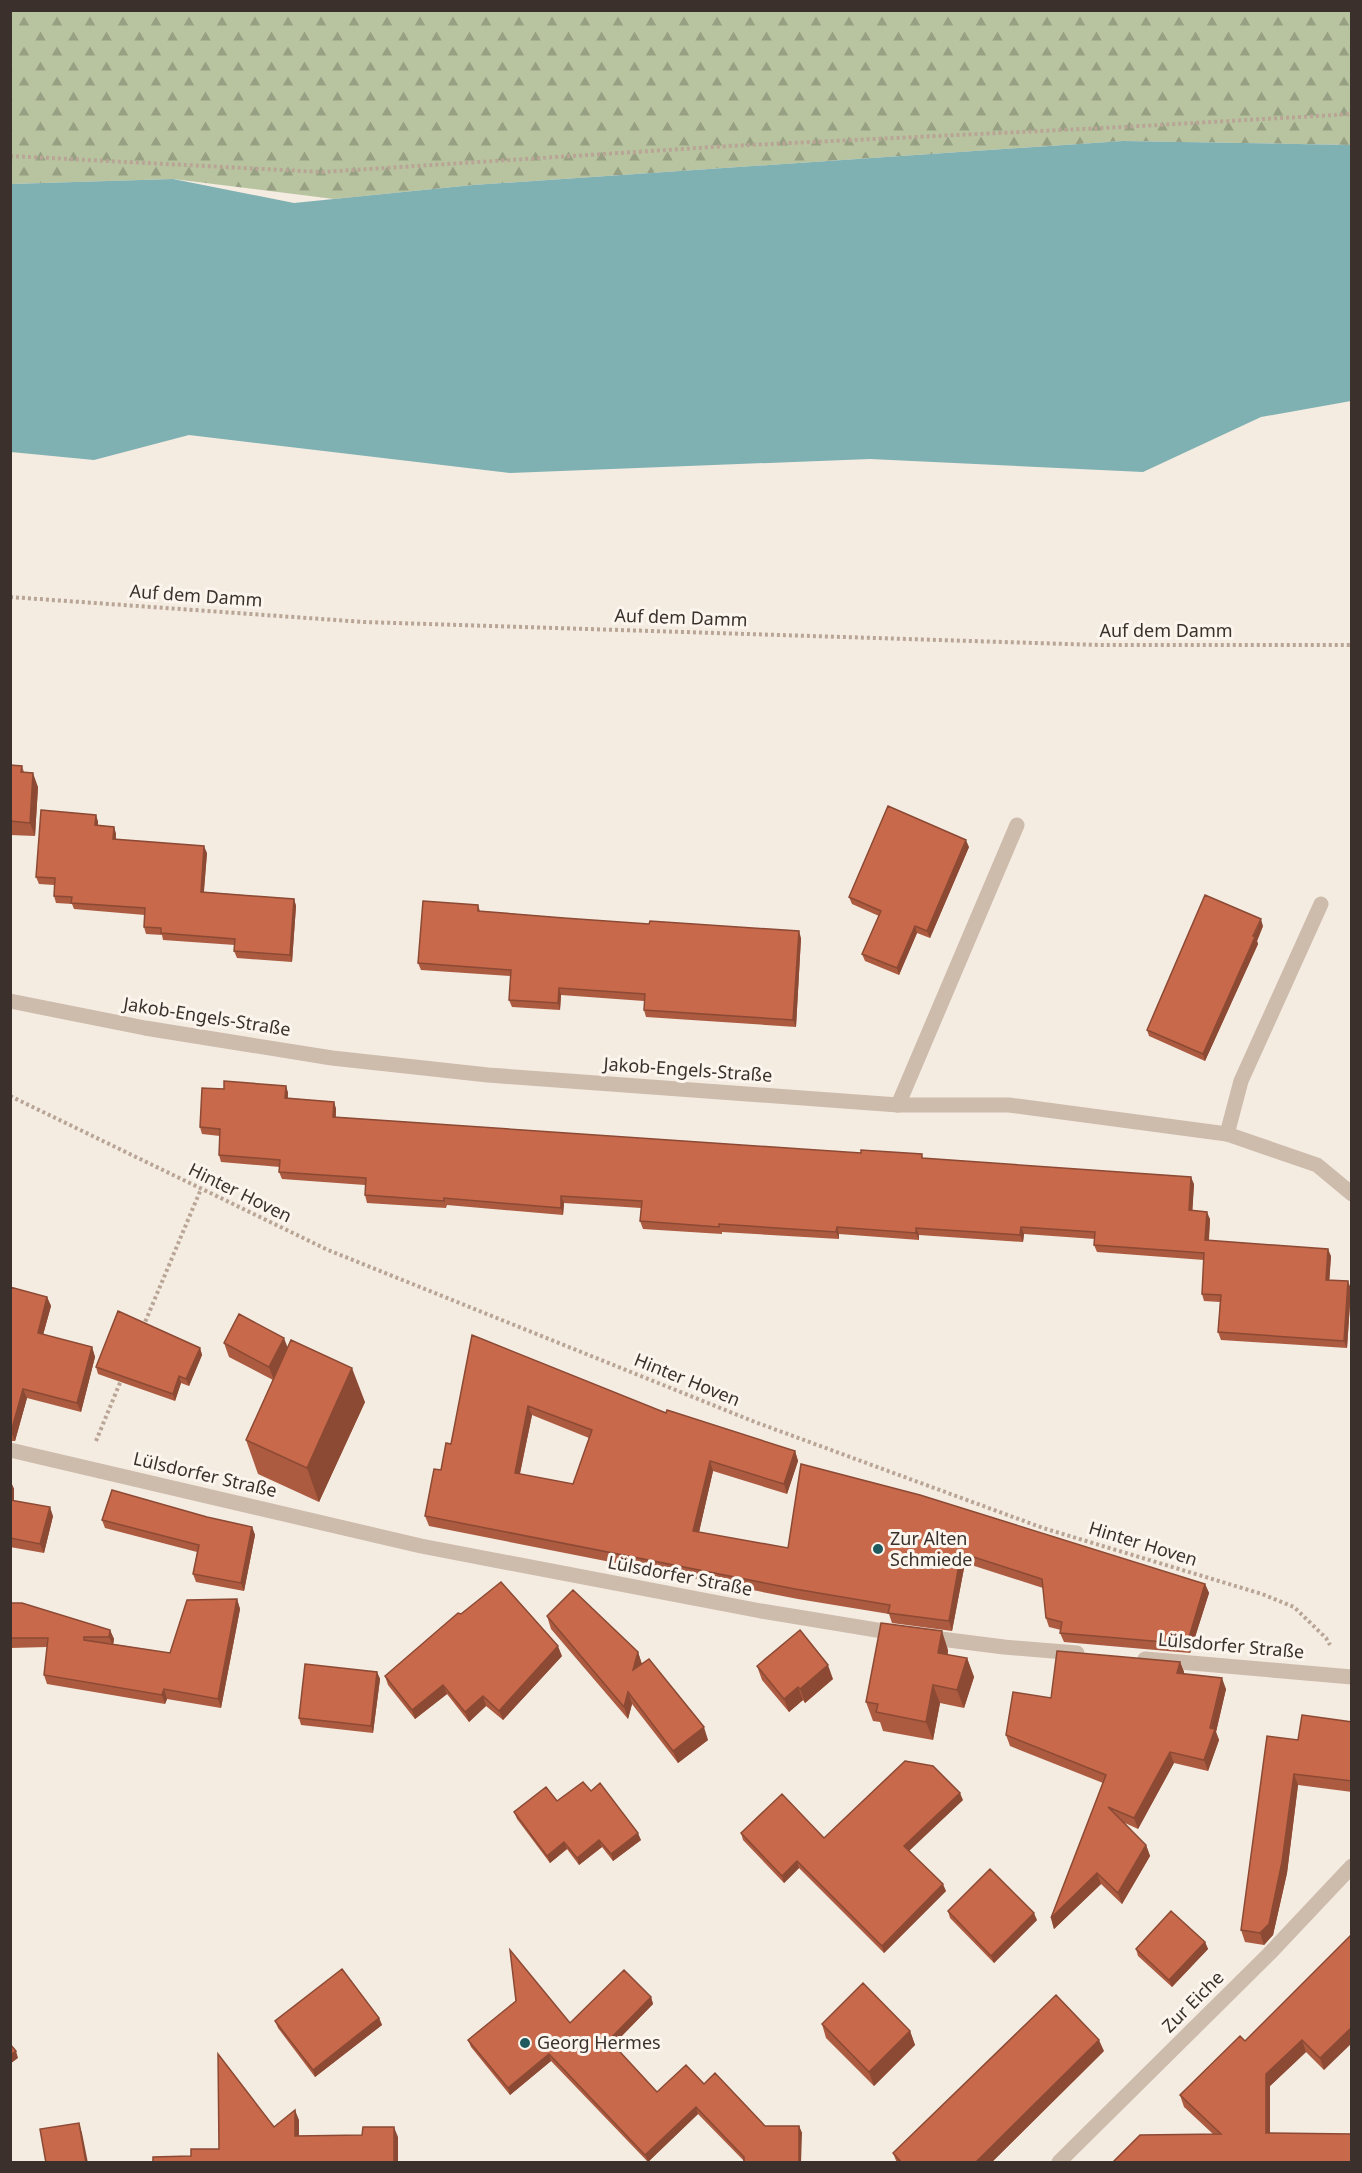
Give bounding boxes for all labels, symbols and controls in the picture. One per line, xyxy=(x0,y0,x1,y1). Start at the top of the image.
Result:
street label: Auf dem Damm xyxy=(129,578,263,612)
street label: Auf dem Damm xyxy=(614,603,748,631)
street label: Auf dem Damm xyxy=(1099,618,1233,642)
street label: Jakob-Engels-Straße xyxy=(120,991,292,1041)
street label: Jakob-Engels-Straße xyxy=(601,1051,773,1087)
street label: Hinter Hoven xyxy=(185,1157,296,1227)
street label: Hinter Hoven xyxy=(631,1347,744,1411)
street label: Lülsdorfer Straße xyxy=(131,1446,279,1502)
street label: Hinter Hoven xyxy=(1086,1515,1200,1571)
place label: Zur Alten Schmiede xyxy=(890,1526,973,1571)
marker: Zur Alten Schmiede xyxy=(871,1542,885,1556)
street label: Lülsdorfer Straße xyxy=(606,1549,755,1601)
street label: Lülsdorfer Straße xyxy=(1157,1627,1305,1663)
street label: Zur Eiche xyxy=(1156,1965,1228,2037)
place label: Georg Hermes xyxy=(537,2030,661,2054)
marker: Georg Hermes xyxy=(518,2036,532,2050)

